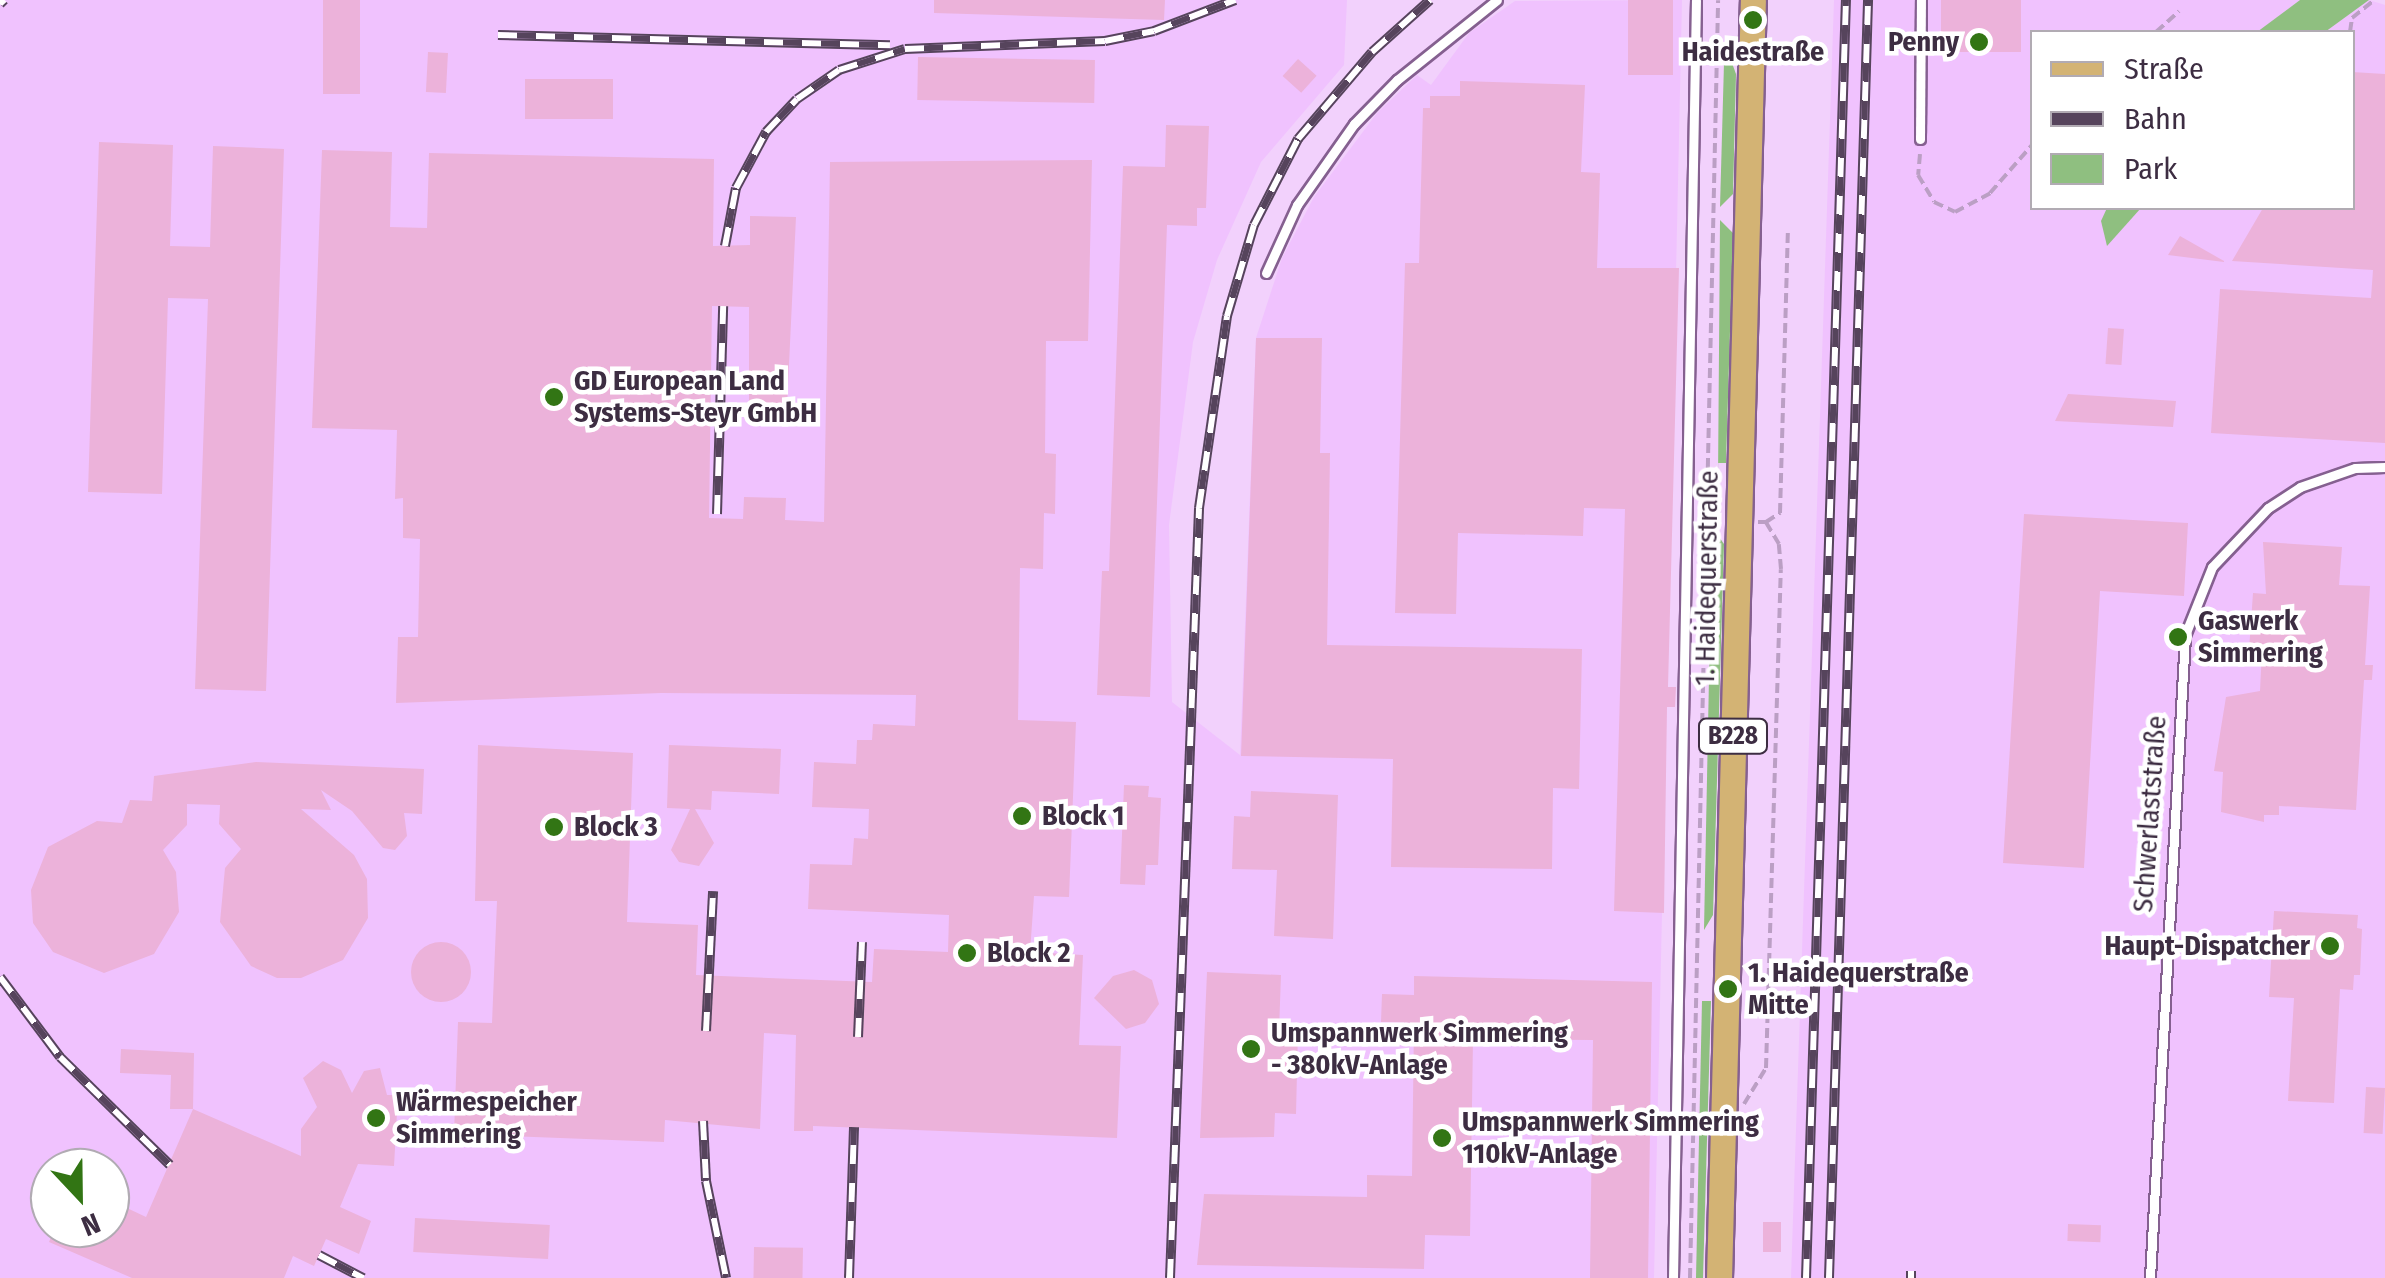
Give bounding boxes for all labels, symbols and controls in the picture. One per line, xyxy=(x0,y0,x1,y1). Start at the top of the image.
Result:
marker: Haidestraße xyxy=(1742,9,1764,31)
place label: Penny xyxy=(1888,25,1959,59)
legend xyxy=(2030,30,2355,210)
marker: Penny xyxy=(1968,31,1990,53)
place label: Haidestraße xyxy=(1682,35,1824,69)
text: Straße xyxy=(2124,51,2204,87)
text: Bahn xyxy=(2124,101,2187,137)
text: Park xyxy=(2124,151,2177,187)
place label: GD European Land Systems-Steyr GmbH xyxy=(574,364,817,430)
marker: GD European Land Systems-Steyr GmbH xyxy=(543,386,565,408)
street label: 1. Haidequerstraße xyxy=(1688,470,1726,686)
place label: Gaswerk Simmering xyxy=(2198,604,2323,670)
marker: Gaswerk Simmering xyxy=(2167,626,2189,648)
street label: Schwerlaststraße xyxy=(2126,715,2174,913)
road number: B228 xyxy=(1698,716,1768,756)
place label: Block 1 xyxy=(1042,799,1124,833)
marker: Block 1 xyxy=(1011,805,1033,827)
place label: Block 3 xyxy=(574,810,658,844)
marker: Block 3 xyxy=(543,816,565,838)
place label: Haupt-Dispatcher xyxy=(2105,929,2310,963)
marker: Haupt-Dispatcher xyxy=(2319,935,2341,957)
place label: Block 2 xyxy=(987,936,1070,970)
marker: Block 2 xyxy=(956,942,978,964)
place label: 1. Haidequerstraße Mitte xyxy=(1748,956,1969,1022)
marker: 1. Haidequerstraße Mitte xyxy=(1717,978,1739,1000)
place label: Umspannwerk Simmering - 380kV-Anlage xyxy=(1271,1016,1568,1082)
marker: Umspannwerk Simmering - 380kV-Anlage xyxy=(1240,1038,1262,1060)
place label: Wärmespeicher Simmering xyxy=(396,1085,577,1151)
place label: Umspannwerk Simmering 110kV-Anlage xyxy=(1462,1105,1759,1171)
marker: Wärmespeicher Simmering xyxy=(365,1107,387,1129)
marker: Umspannwerk Simmering 110kV-Anlage xyxy=(1431,1127,1453,1149)
north arrow xyxy=(30,1148,130,1248)
text: N xyxy=(77,1206,105,1243)

